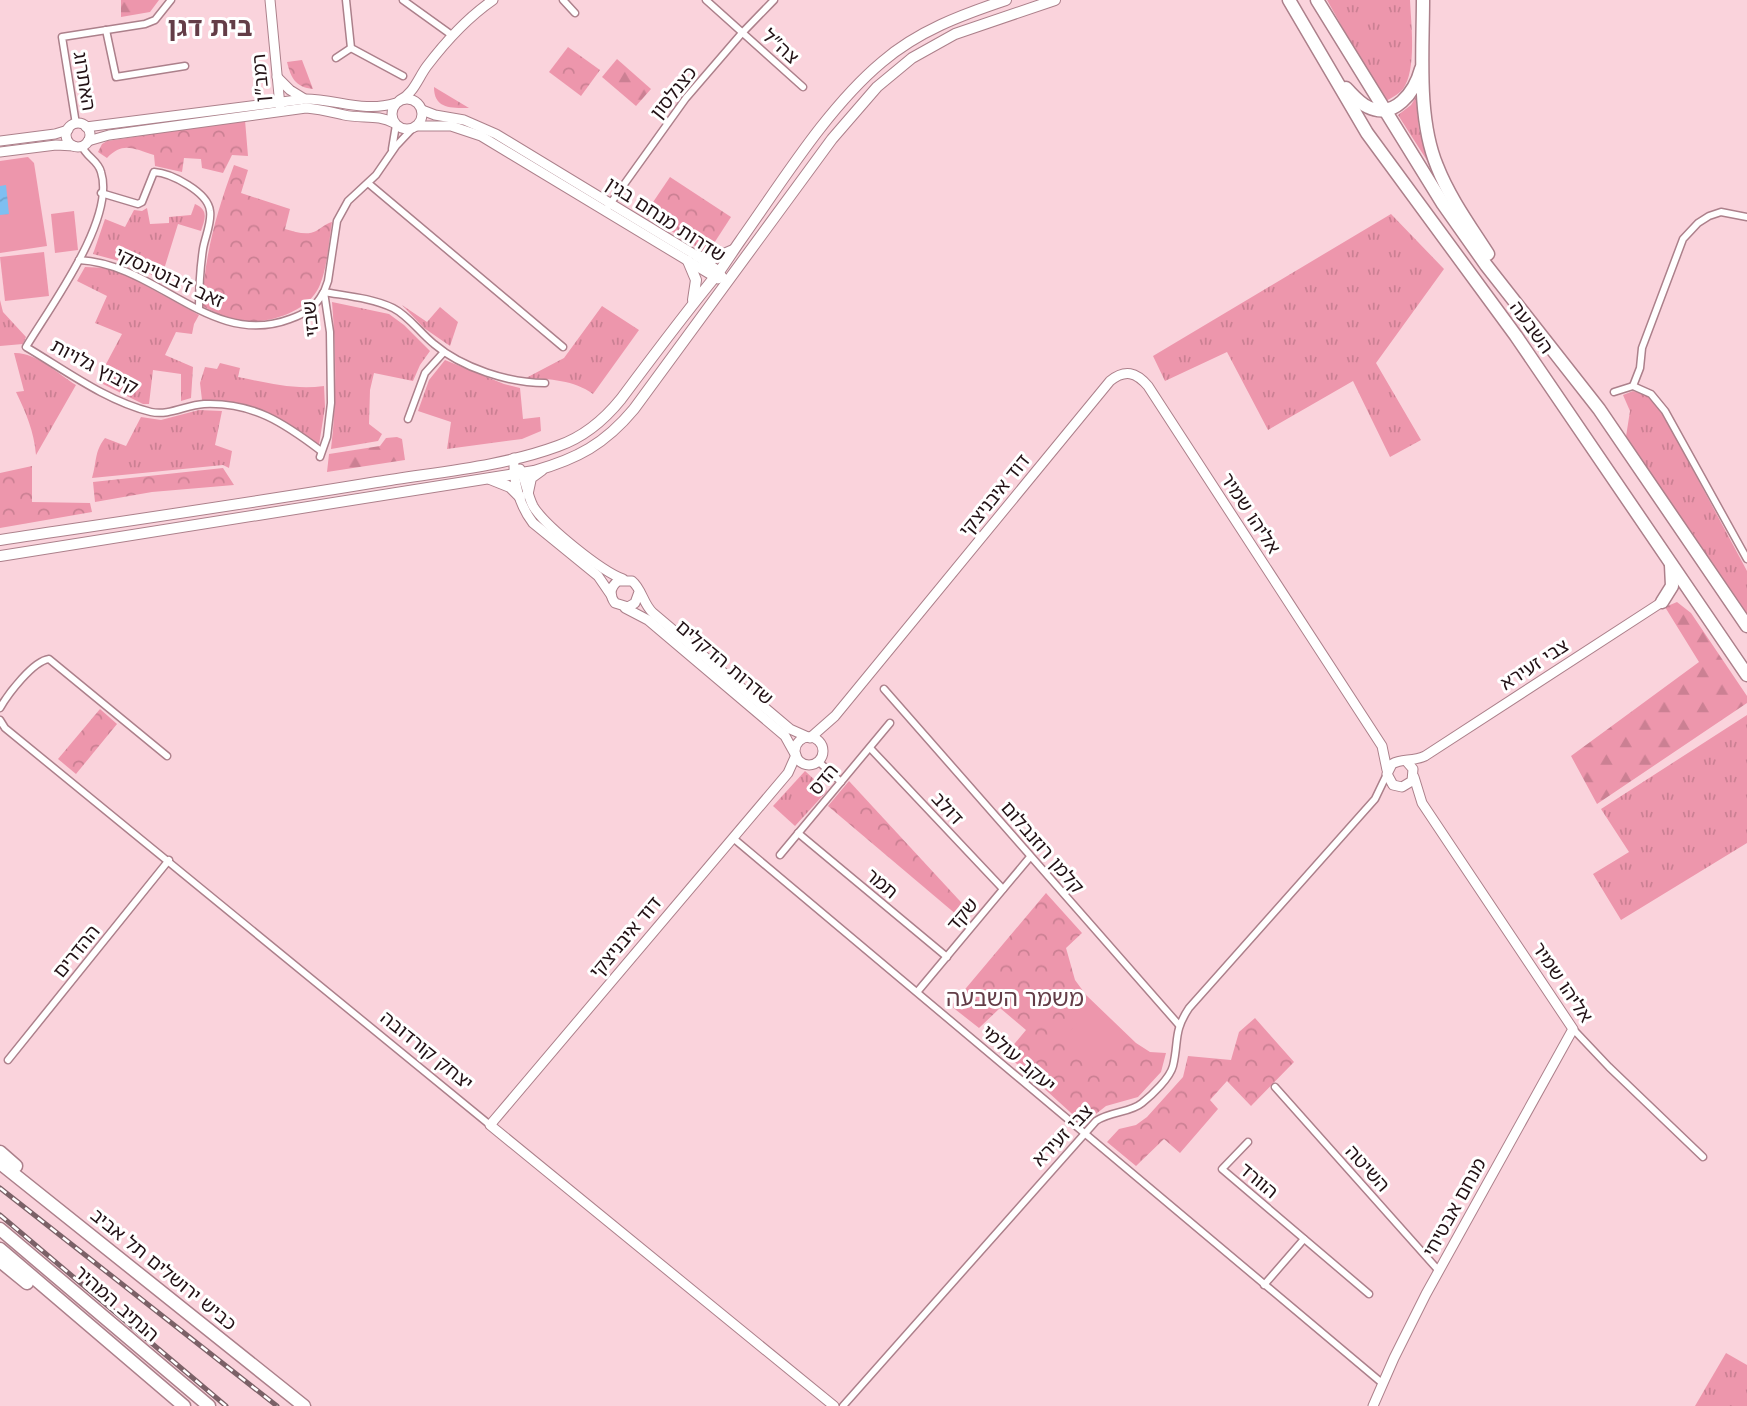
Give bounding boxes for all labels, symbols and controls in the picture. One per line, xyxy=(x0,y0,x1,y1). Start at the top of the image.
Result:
district label: בית דגן xyxy=(168,8,252,46)
street label: צה"ל xyxy=(756,23,805,70)
street label: האתרוג xyxy=(67,49,103,113)
street label: רמב"ן xyxy=(245,53,276,103)
street label: כצנלסון xyxy=(644,60,703,125)
street label: שדרות מנחם בגין xyxy=(600,170,731,268)
street label: זאב ז'בוטינסקי xyxy=(111,240,229,314)
street label: השבעה xyxy=(1503,295,1560,359)
street label: שבזי xyxy=(295,300,326,338)
street label: קיבוץ גלויות xyxy=(46,332,143,401)
street label: דוד איבניצקי xyxy=(953,448,1036,542)
street label: אליהו שמיר xyxy=(1214,467,1287,559)
street label: שדרות הדקלים xyxy=(670,613,779,711)
street label: צבי זעירא xyxy=(1495,632,1574,697)
street label: הדס xyxy=(802,758,845,801)
street label: דולב xyxy=(925,786,970,831)
street label: קלמן רוזנבלום xyxy=(995,795,1091,900)
street label: תמר xyxy=(860,862,904,905)
street label: דוד איבניצקי xyxy=(583,891,668,984)
street label: שקד xyxy=(940,892,984,937)
street label: ההדרים xyxy=(47,919,106,984)
street label: אליהו שמיר xyxy=(1526,937,1599,1028)
district label: משמר השבעה xyxy=(946,981,1084,1015)
street label: יצחק קורדובה xyxy=(375,1005,479,1096)
street label: יעקב עולמי xyxy=(976,1019,1062,1098)
street label: צבי זעירא xyxy=(1026,1098,1099,1172)
street label: השיטה xyxy=(1339,1139,1396,1198)
street label: מנחם אבטיחי xyxy=(1416,1153,1493,1262)
street label: הוורד xyxy=(1233,1156,1284,1205)
street label: כביש ירושלים תל אביב xyxy=(85,1202,242,1337)
street label: הנתיב המהיר xyxy=(68,1259,165,1348)

